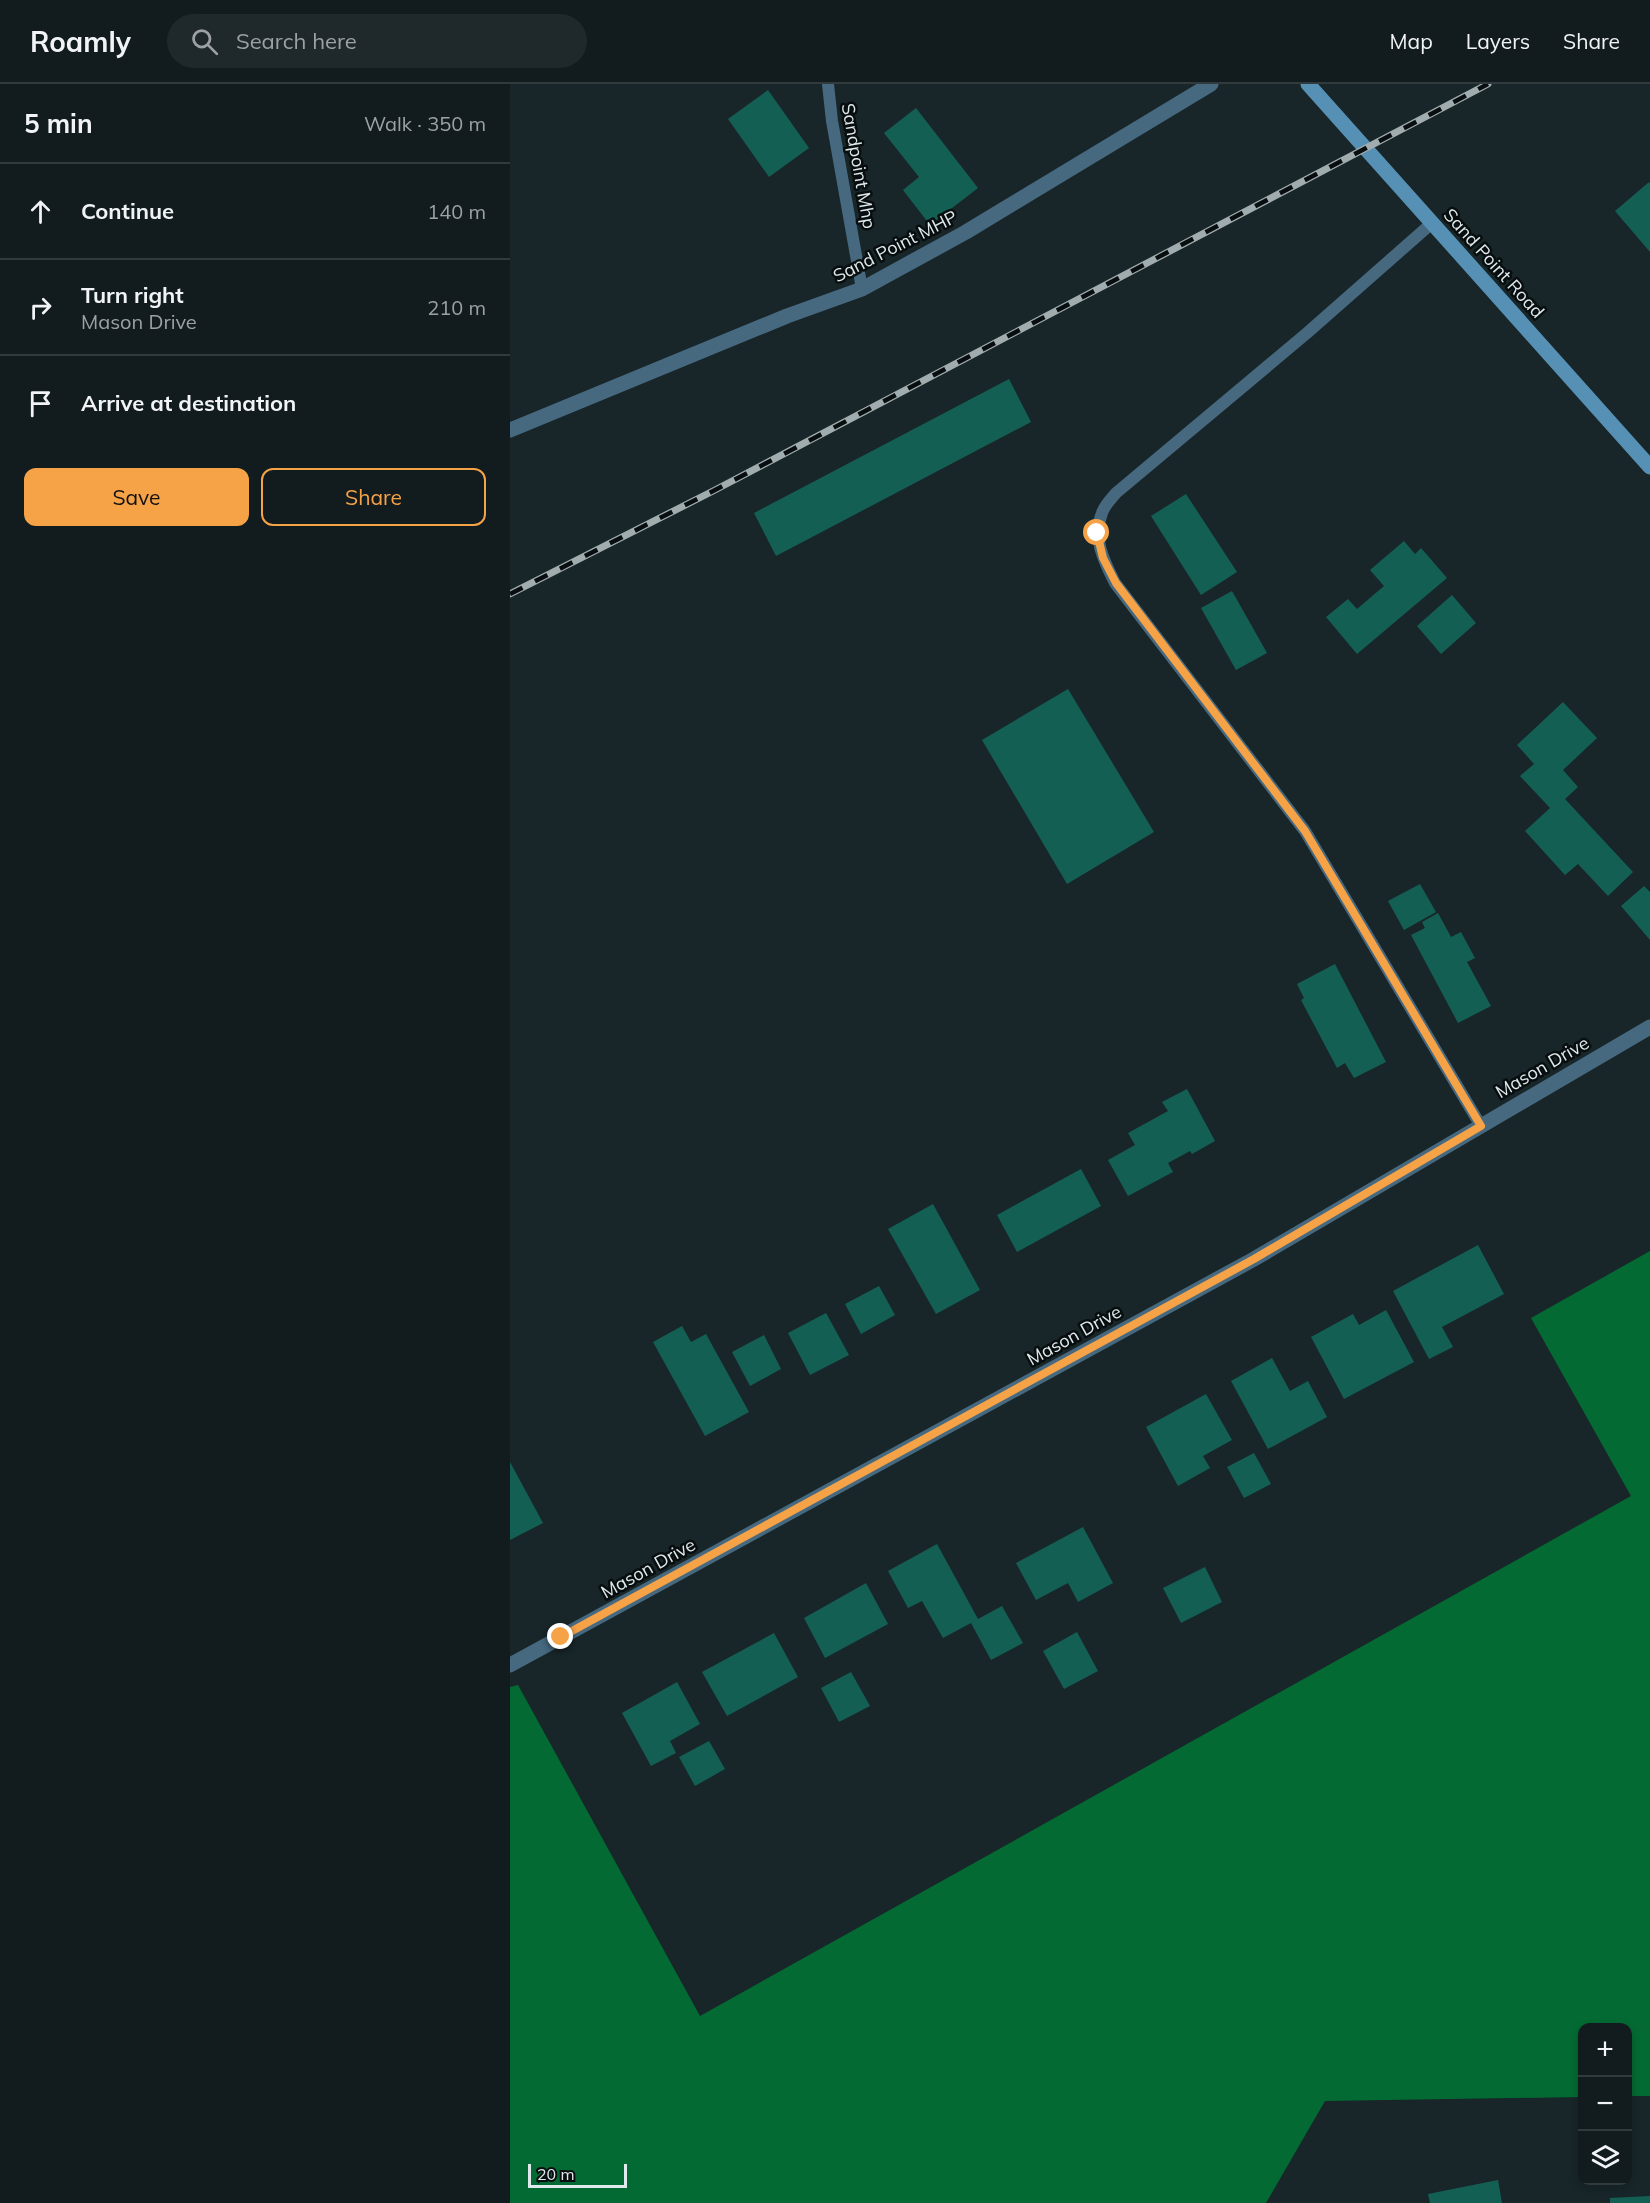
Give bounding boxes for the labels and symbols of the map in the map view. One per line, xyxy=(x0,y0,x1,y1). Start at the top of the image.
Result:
street label: Sandpoint Mhp xyxy=(837,101,881,231)
street label: Sand Point Road xyxy=(1439,203,1549,323)
street label: Sand Point MHP xyxy=(829,205,961,287)
route start xyxy=(1083,519,1109,545)
street label: Mason Drive xyxy=(1491,1031,1593,1103)
street label: Mason Drive xyxy=(1023,1300,1125,1370)
street label: Mason Drive xyxy=(597,1533,699,1603)
route end xyxy=(547,1623,573,1649)
scale bar xyxy=(528,2161,627,2188)

